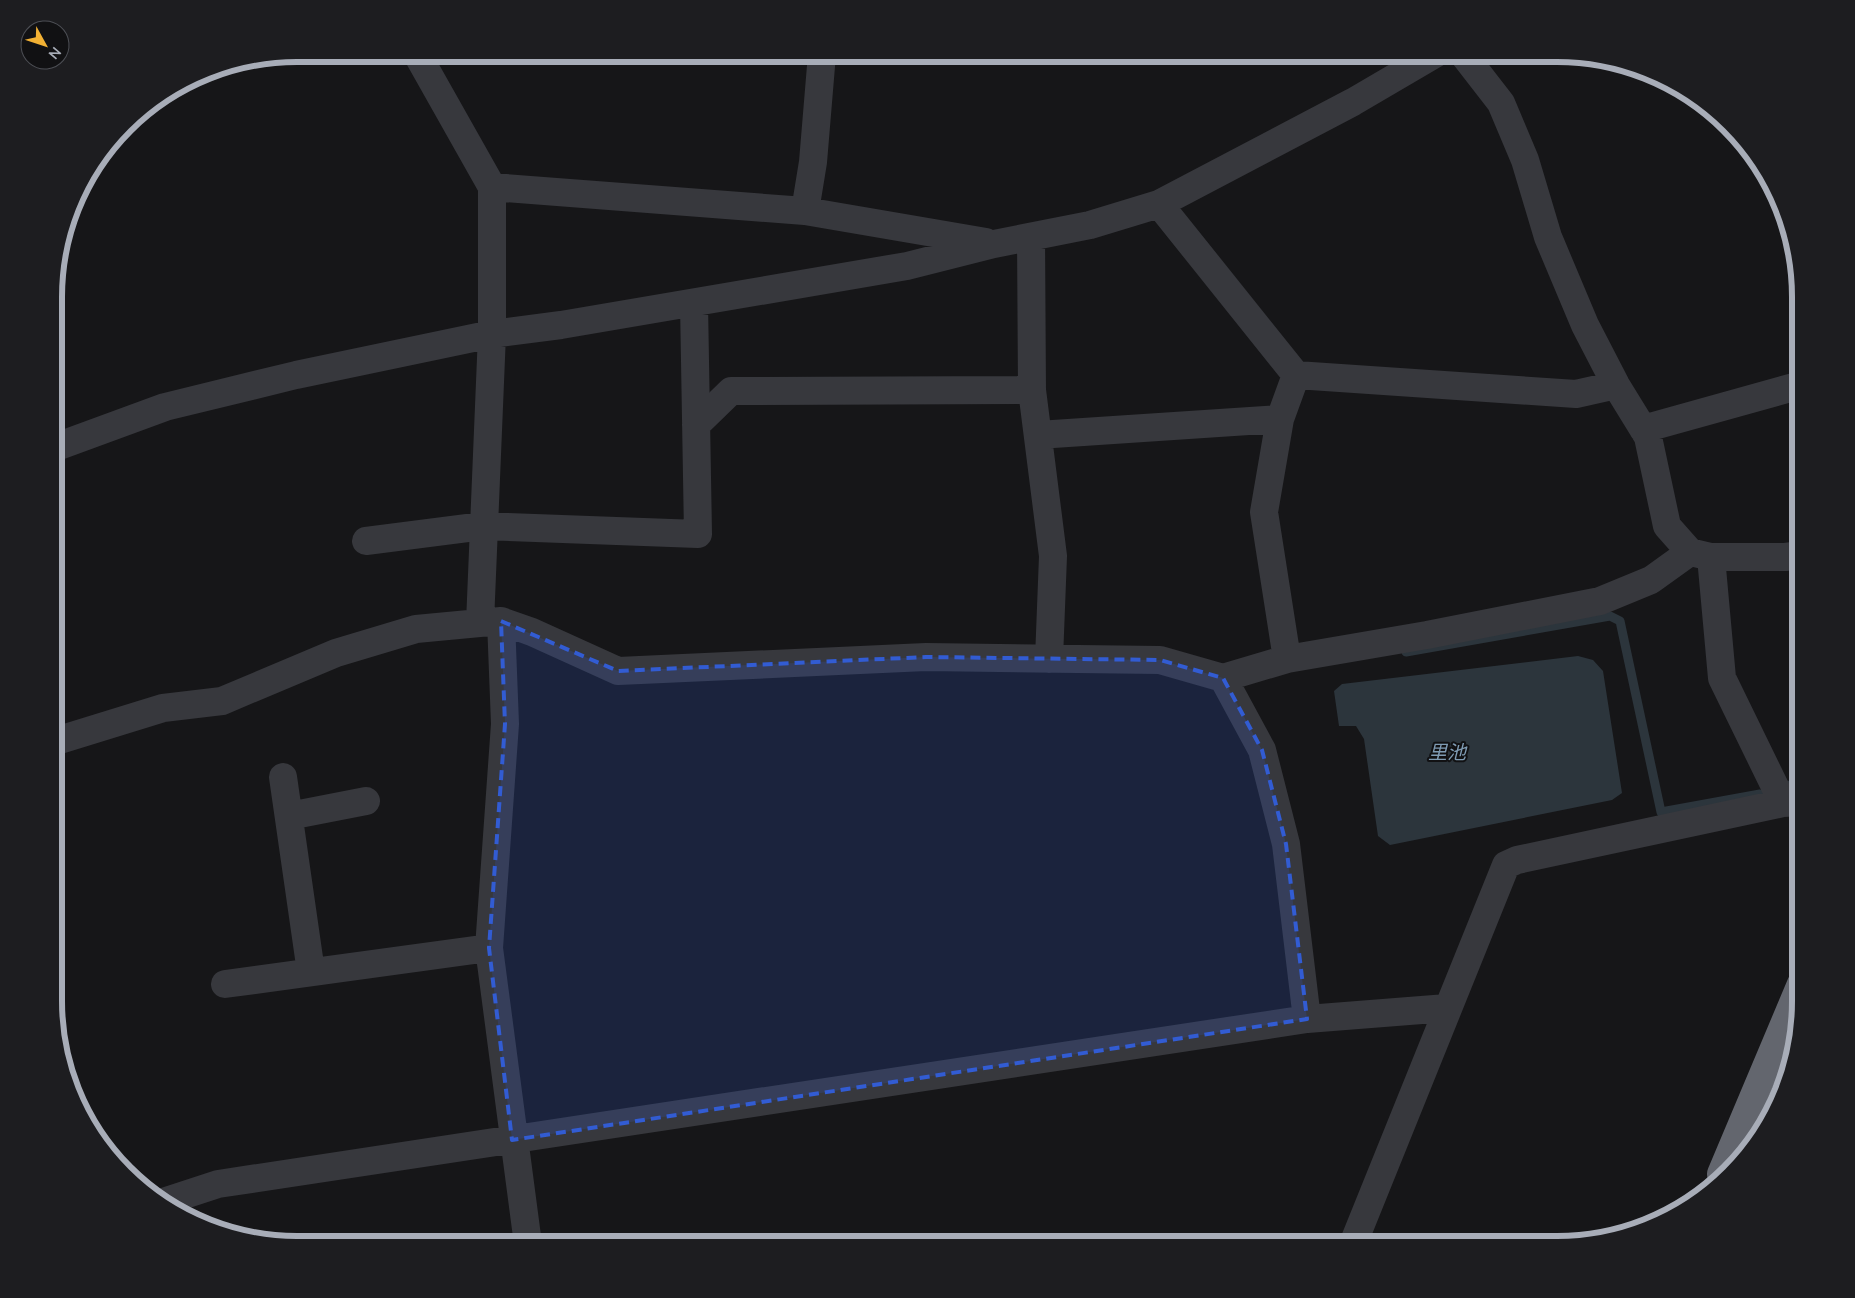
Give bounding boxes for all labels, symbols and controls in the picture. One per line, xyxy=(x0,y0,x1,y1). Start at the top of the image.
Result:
north arrow xyxy=(20,20,70,70)
text: N xyxy=(45,44,65,63)
water label: 里池 xyxy=(1428,740,1468,764)

